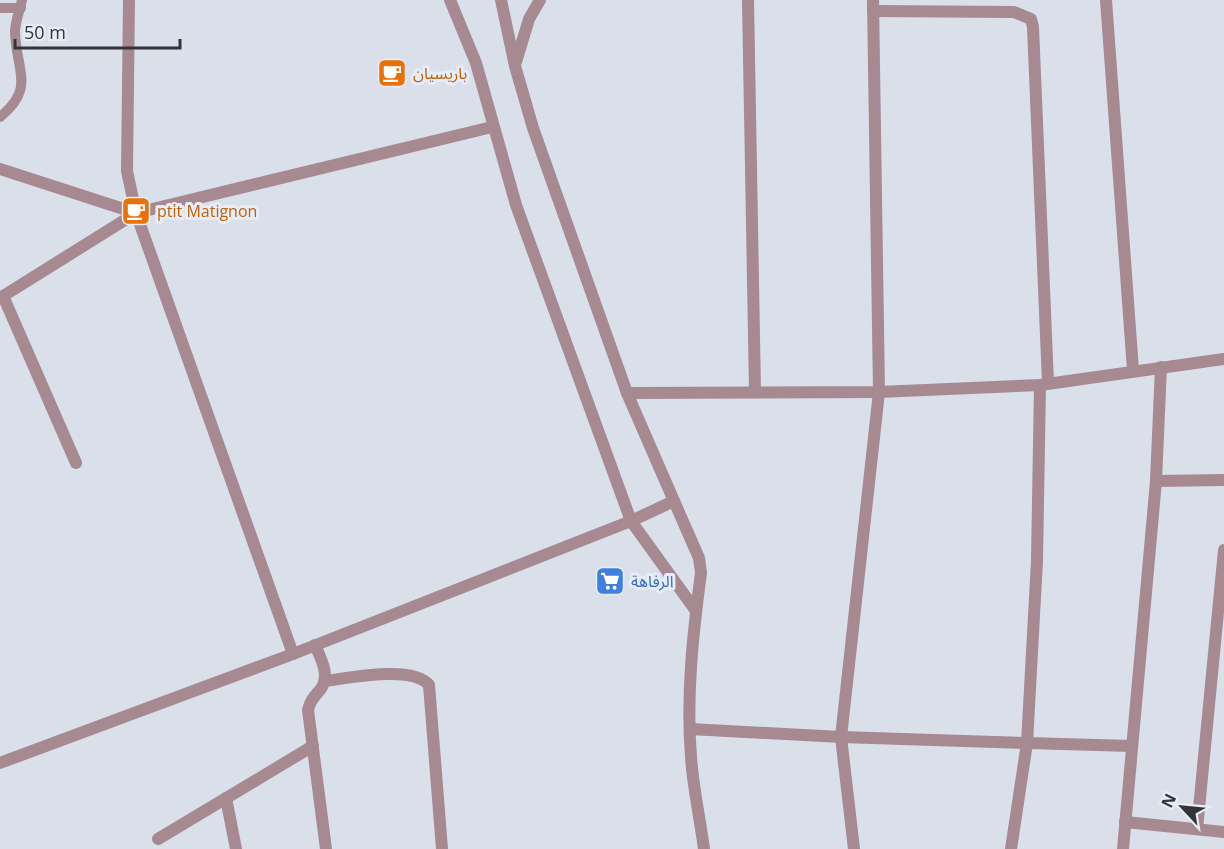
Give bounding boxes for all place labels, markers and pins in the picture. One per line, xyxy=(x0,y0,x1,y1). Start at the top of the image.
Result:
cafe icon: باريسيان xyxy=(376,57,408,89)
place label: باريسيان xyxy=(413,62,467,84)
cafe icon: ptit Matignon xyxy=(120,195,152,227)
place label: ptit Matignon xyxy=(157,200,257,222)
supermarket icon: الرفاهة xyxy=(594,565,626,597)
place label: الرفاهة xyxy=(631,570,674,592)

